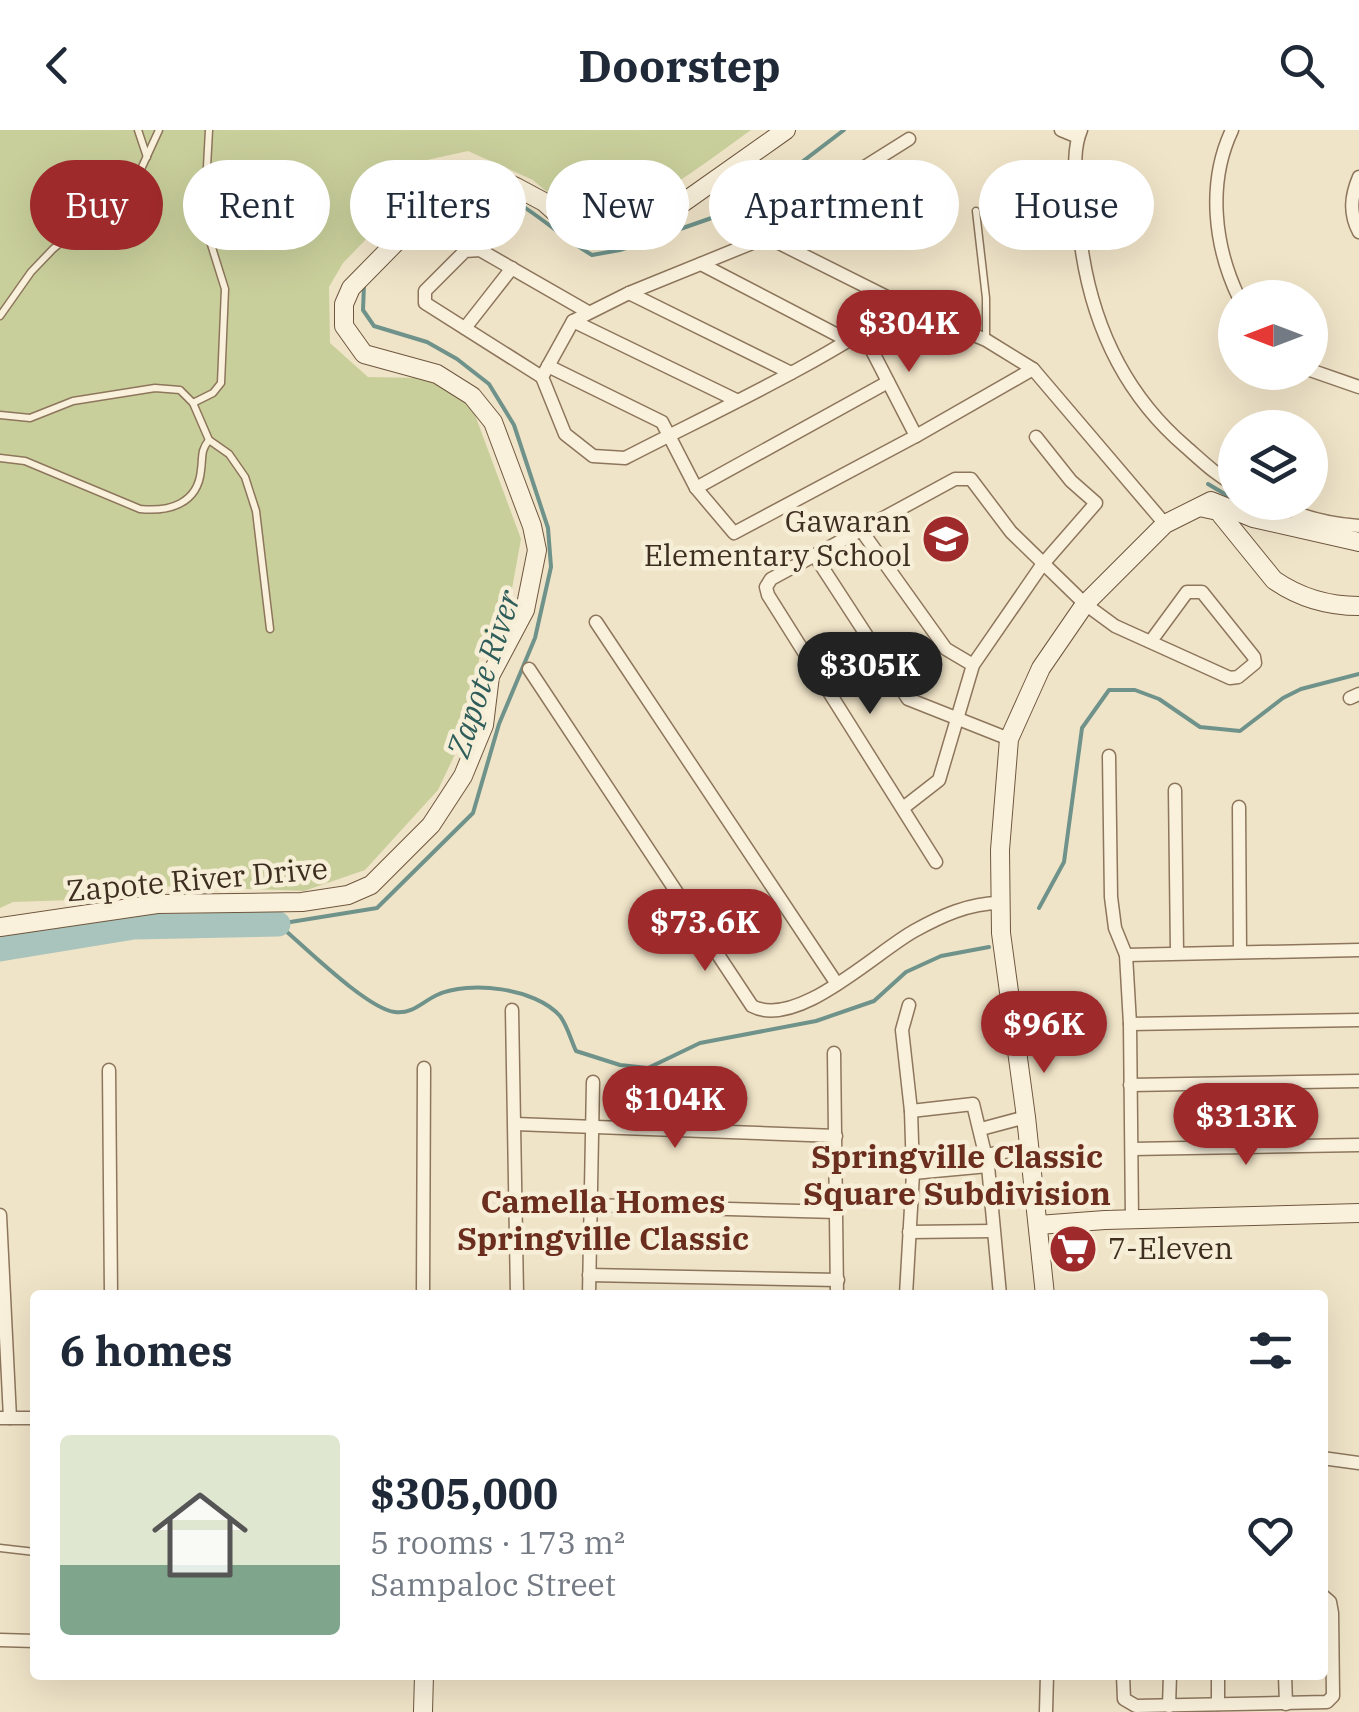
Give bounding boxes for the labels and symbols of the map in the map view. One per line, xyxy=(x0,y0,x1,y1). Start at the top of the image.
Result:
north arrow xyxy=(1218,280,1328,390)
pin: $304K xyxy=(839,290,979,375)
place label: Gawaran Elementary School xyxy=(644,501,911,574)
school or university icon: Gawaran Elementary School xyxy=(920,513,972,565)
water label: Zapote River xyxy=(436,584,530,763)
pin: $305K xyxy=(800,632,940,717)
street label: Zapote River Drive xyxy=(65,848,329,909)
pin: $73.6K xyxy=(624,889,786,974)
pin: $96K xyxy=(985,991,1103,1076)
pin: $104K xyxy=(605,1066,745,1151)
pin: $313K xyxy=(1176,1083,1316,1168)
district label: Springville Classic Square Subdivision xyxy=(803,1135,1111,1214)
district label: Camella Homes Springville Classic xyxy=(457,1180,749,1259)
supermarket icon: 7-Eleven xyxy=(1047,1223,1099,1275)
place label: 7-Eleven xyxy=(1108,1228,1233,1267)

